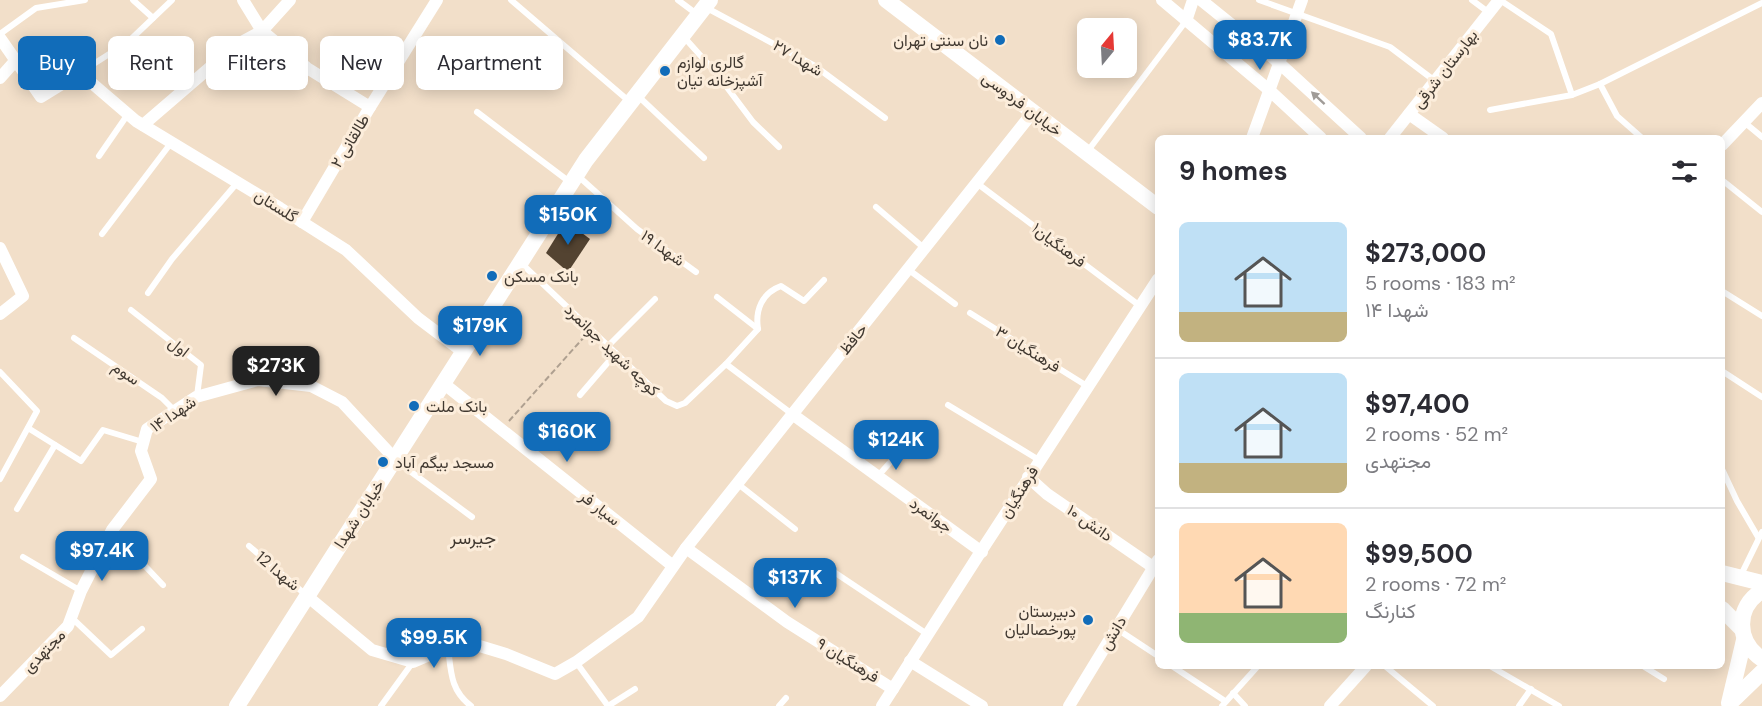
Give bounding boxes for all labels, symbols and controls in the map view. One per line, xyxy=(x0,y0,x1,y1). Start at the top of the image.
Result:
north arrow xyxy=(1077,18,1137,78)
map controls xyxy=(1077,18,1137,78)
pin: $83.7K xyxy=(1211,20,1309,71)
street label: بهارستان شرقی xyxy=(1408,25,1482,113)
text: $83.7K xyxy=(1227,26,1293,52)
place label: نان سنتی تهران xyxy=(893,30,988,51)
marker: نان سنتی تهران xyxy=(993,33,1007,47)
street label: ۲۷ شهدا xyxy=(769,35,827,81)
chip: Buy xyxy=(18,36,96,90)
chip: Rent xyxy=(108,36,194,90)
chip: Filters xyxy=(206,36,308,90)
chip: New xyxy=(320,36,404,90)
chip: Apartment xyxy=(416,36,563,90)
place label: گالری لوازم آشپزخانه تیان xyxy=(677,52,764,92)
marker: گالری لوازم آشپزخانه تیان xyxy=(658,64,672,78)
street label: خیابان فردوسی xyxy=(978,67,1066,141)
one-way arrow xyxy=(1311,92,1326,105)
street label: طالقانی ۲ xyxy=(326,110,374,172)
text: 9 homes xyxy=(1179,154,1288,188)
icon: filters xyxy=(1668,155,1701,188)
street label: گلستان xyxy=(251,185,301,227)
pin: $150K xyxy=(526,195,610,246)
text: $150K xyxy=(539,201,597,227)
street label: فرهنگیان۱ xyxy=(1028,218,1090,272)
street label: شهدا ۱۹ xyxy=(637,225,689,271)
text: $273,000 xyxy=(1365,236,1486,270)
icon: home xyxy=(1227,246,1299,318)
place label: بانک مسکن xyxy=(504,266,579,287)
marker: بانک مسکن xyxy=(485,269,499,283)
text: 5 rooms · 183 m² xyxy=(1365,270,1516,296)
text: شهدا ۱۴ xyxy=(1365,297,1429,323)
street label: کوچه شهید جوانمرد xyxy=(559,299,664,402)
pin: $179K xyxy=(438,306,522,357)
text: $179K xyxy=(452,312,508,338)
street label: حافظ xyxy=(834,319,872,359)
street label: فرهنگیان ۳ xyxy=(992,321,1064,377)
street label: اول xyxy=(164,332,194,362)
pin: $273K xyxy=(234,346,318,397)
text: $273K xyxy=(246,352,306,378)
street label: سوم xyxy=(108,356,144,390)
text: $97,400 xyxy=(1365,387,1470,421)
street label: شهدا ۱۴ xyxy=(146,391,200,437)
place label: بانک ملت xyxy=(426,396,487,417)
icon: home xyxy=(1227,397,1299,469)
marker: بانک ملت xyxy=(407,399,421,413)
pin: $160K xyxy=(525,412,609,463)
text: $160K xyxy=(537,418,597,444)
pin: $124K xyxy=(854,420,938,471)
text: 2 rooms · 52 m² xyxy=(1365,421,1508,447)
text: $124K xyxy=(868,426,924,452)
text: مجتهدی xyxy=(1365,448,1431,474)
place label: مسجد بیگم آباد xyxy=(395,452,494,473)
marker: مسجد بیگم آباد xyxy=(376,455,390,469)
street label: فرهنگیان xyxy=(995,462,1043,522)
street label: خیابان شهدا xyxy=(329,476,389,552)
street label: سیار فر xyxy=(575,485,625,530)
street label: جوانمرد xyxy=(905,492,957,538)
street label: دانش ۱۰ xyxy=(1063,500,1117,546)
district label: جیرسر xyxy=(449,526,496,550)
pin: $97.4K xyxy=(53,531,151,582)
text: $97.4K xyxy=(69,537,135,563)
text: $99,500 xyxy=(1365,537,1473,571)
street label: شهدا 12 xyxy=(252,546,304,596)
icon: home xyxy=(1227,547,1299,619)
pin: $137K xyxy=(753,558,837,609)
text: $137K xyxy=(767,564,823,590)
text: 2 rooms · 72 m² xyxy=(1365,571,1506,597)
text: کنارنگ xyxy=(1365,598,1416,624)
place label: دبیرستان پورخصالیان xyxy=(1005,601,1076,641)
street label: دانش xyxy=(1095,612,1131,654)
marker: دبیرستان پورخصالیان xyxy=(1081,613,1095,627)
pin: $99.5K xyxy=(385,618,483,669)
text: $99.5K xyxy=(400,624,468,650)
street label: مجتهدی xyxy=(18,625,70,677)
street label: فرهنگیان ۹ xyxy=(813,633,883,687)

